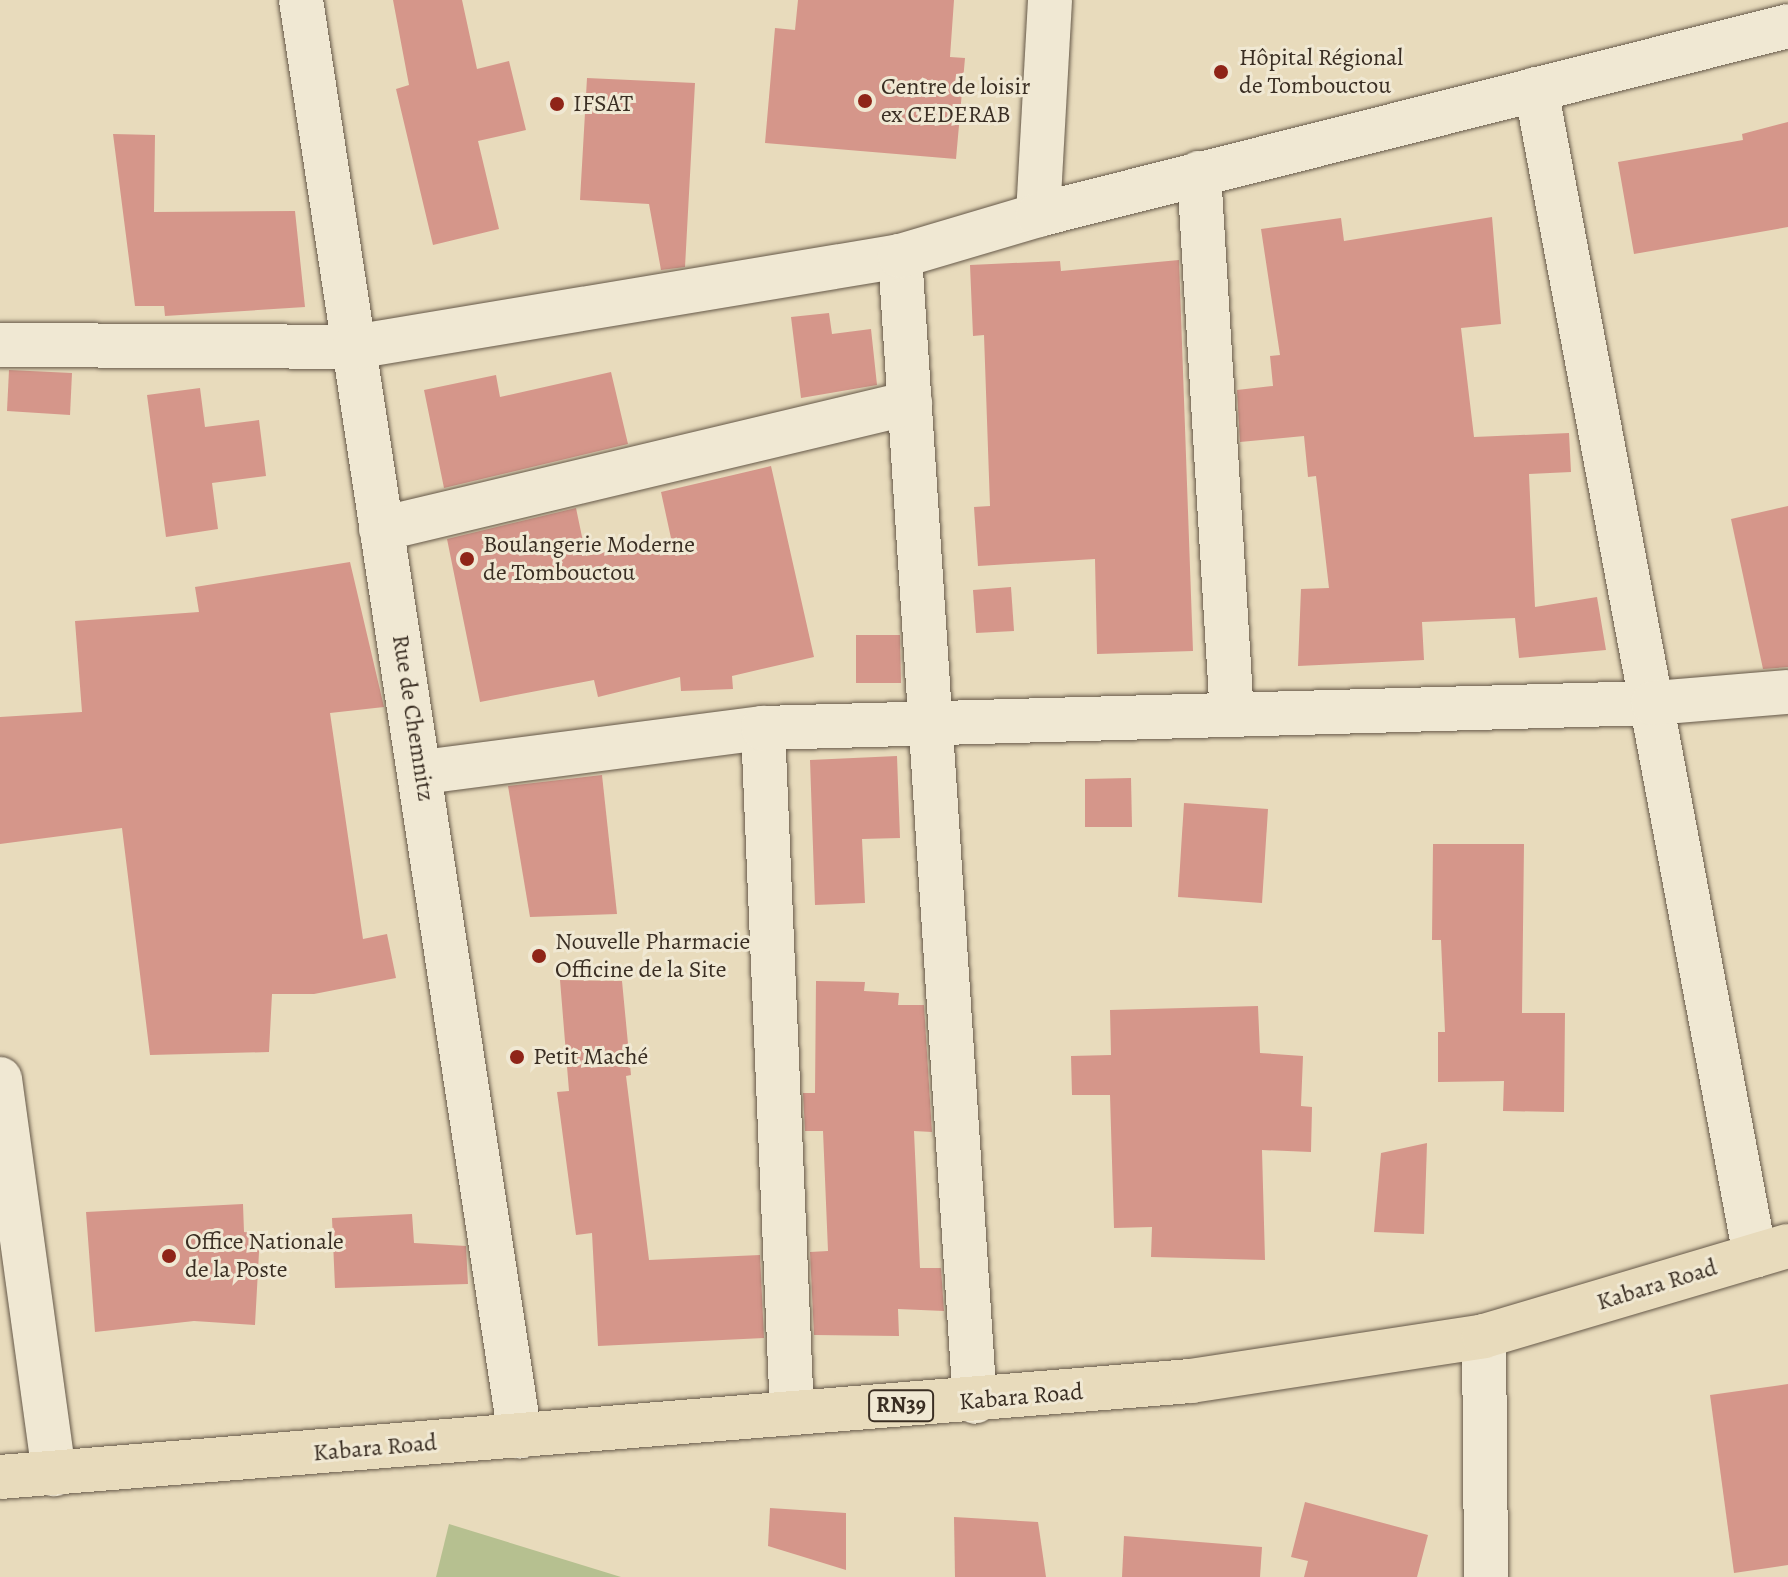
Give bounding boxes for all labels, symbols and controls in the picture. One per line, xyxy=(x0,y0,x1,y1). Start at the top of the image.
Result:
place label: Hôpital Régional de Tombouctou xyxy=(1239,44,1403,100)
marker: Hôpital Régional de Tombouctou xyxy=(1210,61,1232,83)
place label: Centre de loisir ex CEDERAB xyxy=(881,73,1030,129)
place label: IFSAT xyxy=(573,90,633,118)
marker: Centre de loisir ex CEDERAB xyxy=(856,92,874,110)
marker: IFSAT xyxy=(548,95,566,113)
place label: Boulangerie Moderne de Tombouctou xyxy=(483,531,695,587)
marker: Boulangerie Moderne de Tombouctou xyxy=(458,550,476,568)
street label: Rue de Chemnitz xyxy=(386,633,440,803)
place label: Nouvelle Pharmacie Officine de la Site xyxy=(555,928,750,984)
marker: Nouvelle Pharmacie Officine de la Site xyxy=(530,947,548,965)
place label: Petit Maché xyxy=(533,1043,648,1071)
marker: Petit Maché xyxy=(508,1048,526,1066)
place label: Office Nationale de la Poste xyxy=(185,1228,344,1284)
marker: Office Nationale de la Poste xyxy=(160,1247,178,1265)
street label: Kabara Road xyxy=(1593,1253,1721,1317)
street label: Kabara Road xyxy=(958,1377,1084,1417)
road number: RN39 xyxy=(867,1388,935,1424)
street label: Kabara Road xyxy=(312,1428,438,1468)

